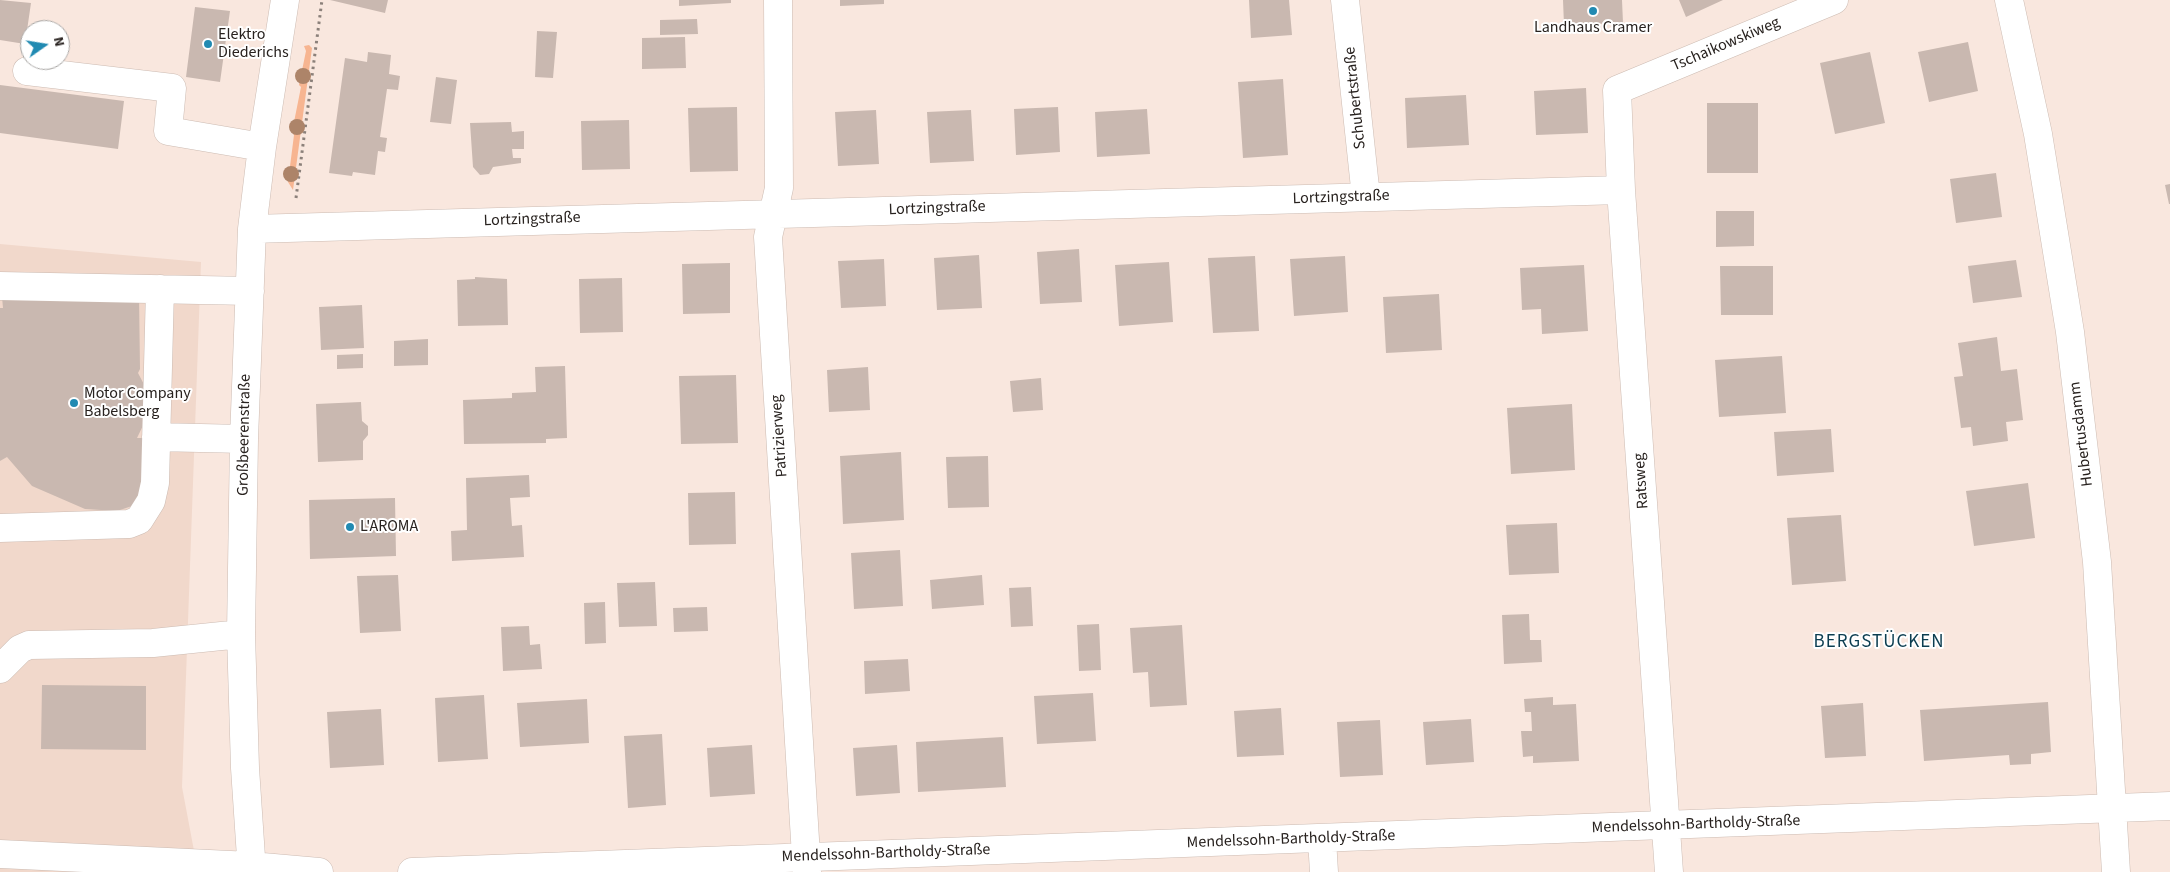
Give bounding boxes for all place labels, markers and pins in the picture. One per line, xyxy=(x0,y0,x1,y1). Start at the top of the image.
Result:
marker: Landhaus Cramer xyxy=(1587,5,1599,17)
place label: Landhaus Cramer xyxy=(1534,18,1652,38)
place label: Elektro Diederichs xyxy=(218,25,289,63)
marker: Elektro Diederichs xyxy=(202,38,214,50)
place label: Motor Company Babelsberg xyxy=(84,384,191,422)
marker: Motor Company Babelsberg xyxy=(68,397,80,409)
place label: L'AROMA xyxy=(360,517,418,537)
marker: L'AROMA xyxy=(344,521,356,533)

